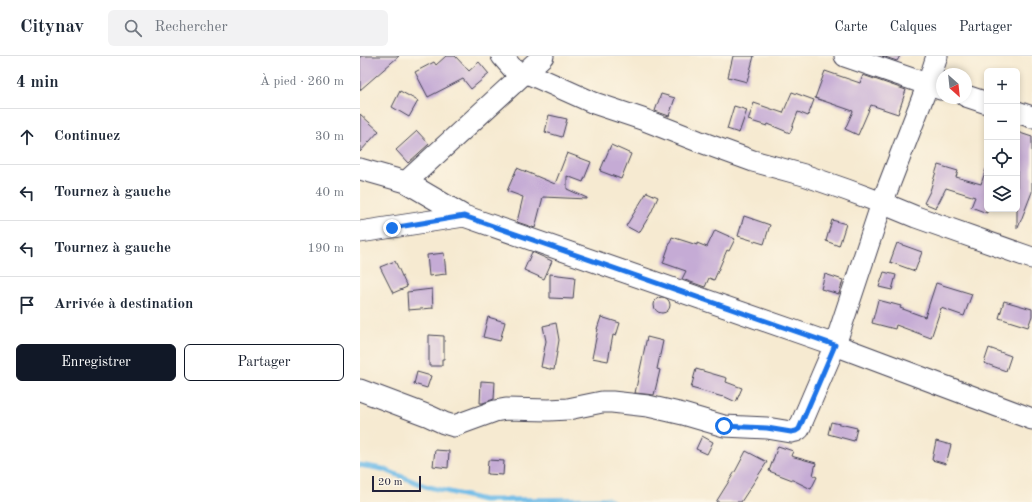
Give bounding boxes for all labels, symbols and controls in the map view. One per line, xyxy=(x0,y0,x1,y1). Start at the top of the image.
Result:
search box xyxy=(108,10,388,46)
icon: search xyxy=(122,17,144,39)
text: Citynav xyxy=(20,18,84,37)
text: Rechercher xyxy=(154,20,228,35)
text: Carte xyxy=(834,20,868,34)
text: Calques xyxy=(890,20,937,34)
text: Partager xyxy=(959,20,1012,34)
north arrow xyxy=(936,68,972,104)
map controls xyxy=(984,68,1020,212)
button: + xyxy=(984,68,1020,104)
text: 4 min xyxy=(16,74,59,91)
text: À pied · 260 m xyxy=(260,75,344,88)
button: − xyxy=(984,104,1020,140)
icon: ahead xyxy=(16,126,38,148)
text: Continuez xyxy=(54,129,120,144)
text: 30 m xyxy=(315,130,344,143)
button: locate xyxy=(984,140,1020,176)
button: layers xyxy=(984,176,1020,212)
icon: left xyxy=(16,182,38,204)
text: Tournez à gauche xyxy=(54,185,171,200)
text: 40 m xyxy=(315,186,344,199)
route end xyxy=(383,219,401,237)
icon: left xyxy=(16,238,38,260)
text: Tournez à gauche xyxy=(54,241,171,256)
text: 190 m xyxy=(307,242,344,255)
icon: arrive xyxy=(16,294,38,316)
text: Arrivée à destination xyxy=(54,297,193,312)
button: Enregistrer xyxy=(16,344,176,381)
button: Partager xyxy=(184,344,344,381)
route start xyxy=(715,417,733,435)
scale bar xyxy=(372,474,421,493)
text: 20 m xyxy=(378,477,403,488)

